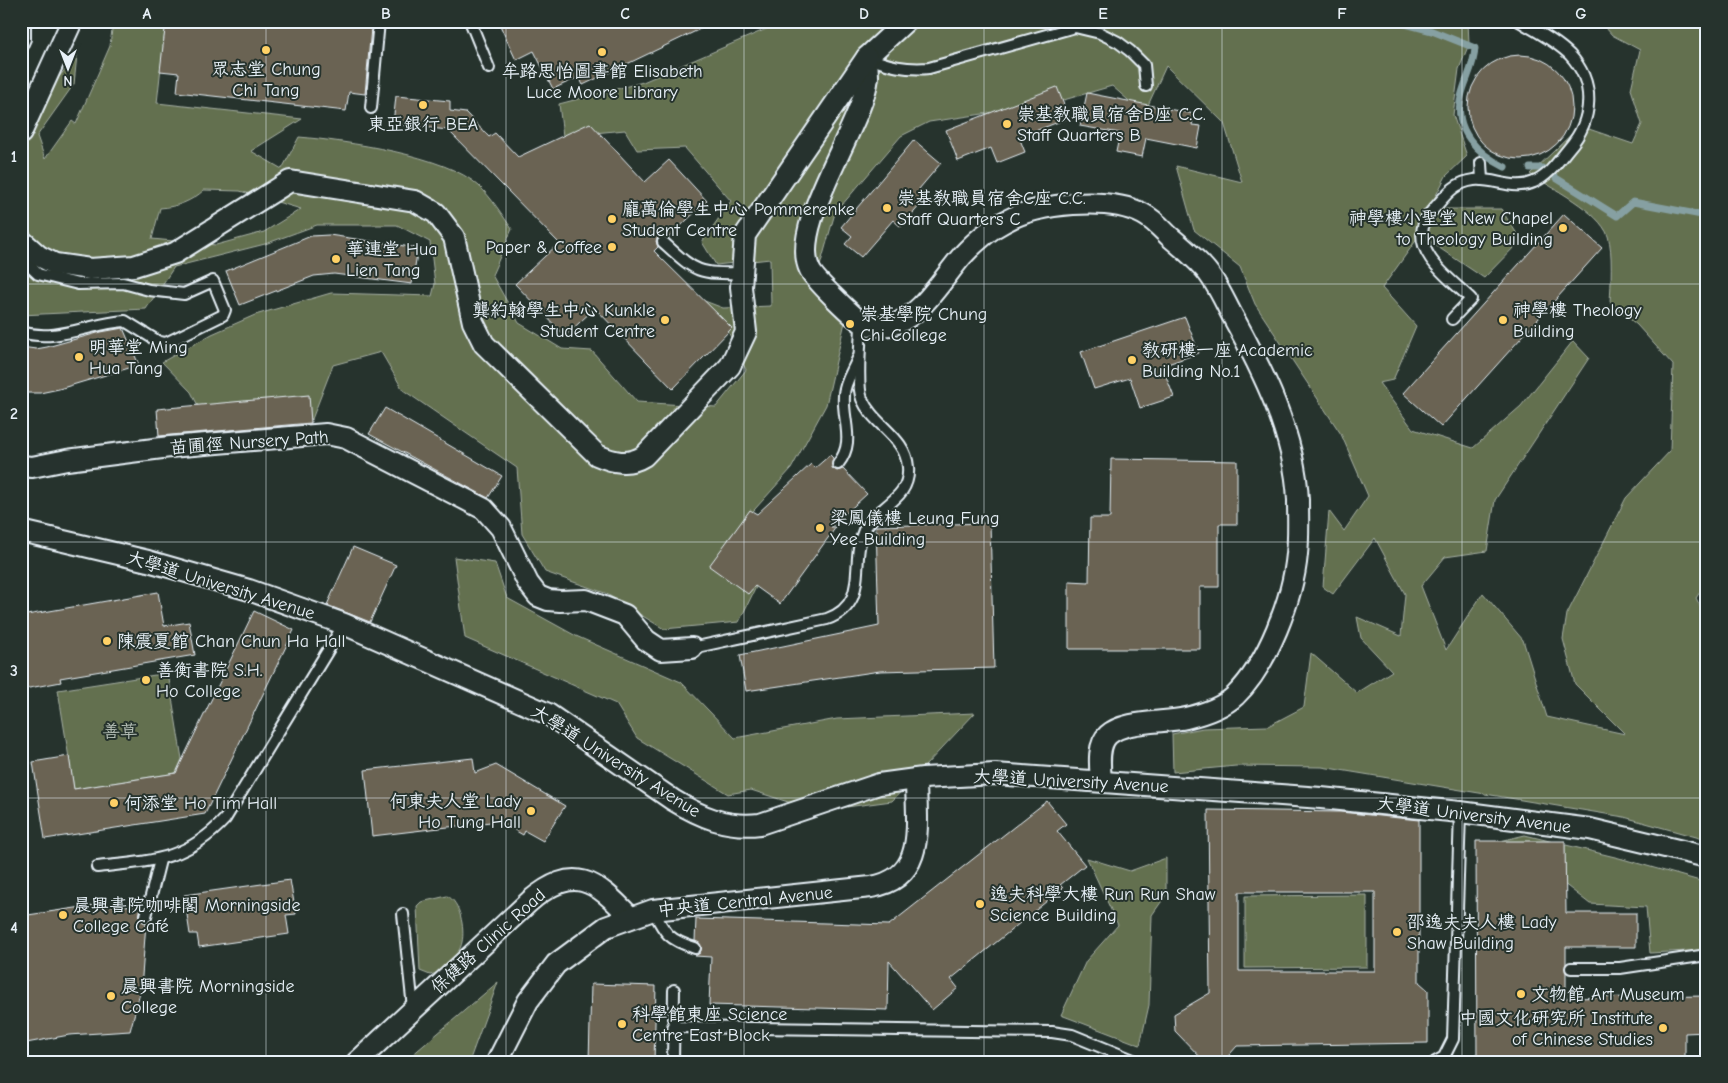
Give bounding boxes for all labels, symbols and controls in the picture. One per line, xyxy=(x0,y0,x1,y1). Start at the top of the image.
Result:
text: A xyxy=(143,5,152,23)
text: B xyxy=(381,5,391,23)
text: C xyxy=(620,5,630,23)
text: D xyxy=(859,5,869,23)
text: E xyxy=(1098,5,1108,23)
text: F xyxy=(1337,5,1347,23)
text: G xyxy=(1575,5,1587,23)
north arrow xyxy=(42,42,92,92)
marker: 眾志堂 Chung Chi Tang xyxy=(260,44,272,56)
marker: 牟路思怡圖書館 Elisabeth Luce Moore Library xyxy=(596,46,608,58)
place label: 眾志堂 Chung Chi Tang xyxy=(211,59,321,101)
place label: 牟路思怡圖書館 Elisabeth Luce Moore Library xyxy=(501,61,703,103)
text: N xyxy=(63,72,73,89)
marker: 東亞銀行 BEA xyxy=(417,99,429,111)
place label: 崇基教職員宿舍B座 C.C. Staff Quarters B xyxy=(1017,104,1206,146)
place label: 東亞銀行 BEA xyxy=(368,114,478,135)
marker: 崇基教職員宿舍B座 C.C. Staff Quarters B xyxy=(1001,118,1013,130)
text: 1 xyxy=(11,148,17,166)
place label: 崇基教職員宿舍C座 C.C. Staff Quarters C xyxy=(897,188,1086,230)
place label: 龐萬倫學生中心 Pommerenke Student Centre xyxy=(622,199,855,241)
marker: 崇基教職員宿舍C座 C.C. Staff Quarters C xyxy=(881,202,893,214)
place label: 神學樓小聖堂 New Chapel to Theology Building xyxy=(1349,208,1553,250)
marker: 龐萬倫學生中心 Pommerenke Student Centre xyxy=(606,213,618,225)
marker: 神學樓小聖堂 New Chapel to Theology Building xyxy=(1557,222,1569,234)
place label: Paper & Coffee xyxy=(486,237,602,258)
place label: 華連堂 Hua Lien Tang xyxy=(346,239,438,281)
marker: Paper & Coffee xyxy=(606,241,618,253)
marker: 華連堂 Hua Lien Tang xyxy=(330,253,342,265)
place label: 龔約翰學生中心 Kunkle Student Centre xyxy=(472,300,655,342)
place label: 神學樓 Theology Building xyxy=(1513,300,1643,342)
place label: 崇基學院 Chung Chi College xyxy=(860,304,987,346)
marker: 龔約翰學生中心 Kunkle Student Centre xyxy=(659,314,671,326)
marker: 神學樓 Theology Building xyxy=(1497,314,1509,326)
marker: 崇基學院 Chung Chi College xyxy=(844,318,856,330)
place label: 明華堂 Ming Hua Tang xyxy=(89,337,188,379)
place label: 教研樓一座 Academic Building No.1 xyxy=(1142,340,1313,382)
marker: 明華堂 Ming Hua Tang xyxy=(73,351,85,363)
marker: 教研樓一座 Academic Building No.1 xyxy=(1126,354,1138,366)
text: 2 xyxy=(10,405,18,423)
street label: 苗圃徑 Nursery Path xyxy=(169,426,329,459)
place label: 梁鳳儀樓 Leung Fung Yee Building xyxy=(830,508,1000,550)
marker: 梁鳳儀樓 Leung Fung Yee Building xyxy=(814,522,826,534)
street label: 大學道 University Avenue xyxy=(124,547,317,624)
place label: 陳震夏館 Chan Chun Ha Hall xyxy=(117,631,345,652)
marker: 陳震夏館 Chan Chun Ha Hall xyxy=(101,635,113,647)
place label: 善衡書院 S.H. Ho College xyxy=(156,660,263,702)
text: 3 xyxy=(10,662,18,680)
marker: 善衡書院 S.H. Ho College xyxy=(140,674,152,686)
street label: 大學道 University Avenue xyxy=(527,701,704,822)
park label: 善草 xyxy=(102,721,138,742)
street label: 大學道 University Avenue xyxy=(973,766,1169,797)
place label: 何東夫人堂 Lady Ho Tung Hall xyxy=(389,791,522,833)
place label: 何添堂 Ho Tim Hall xyxy=(124,793,277,814)
street label: 大學道 University Avenue xyxy=(1376,793,1572,838)
marker: 何添堂 Ho Tim Hall xyxy=(108,797,120,809)
marker: 何東夫人堂 Lady Ho Tung Hall xyxy=(525,805,537,817)
street label: 中央道 Central Avenue xyxy=(656,882,834,921)
street label: 保健路 Clinic Road xyxy=(427,884,550,998)
place label: 逸夫科學大樓 Run Run Shaw Science Building xyxy=(990,884,1216,926)
place label: 晨興書院咖啡閣 Morningside College Café xyxy=(73,895,300,937)
marker: 逸夫科學大樓 Run Run Shaw Science Building xyxy=(974,898,986,910)
marker: 晨興書院咖啡閣 Morningside College Café xyxy=(57,909,69,921)
place label: 邵逸夫夫人樓 Lady Shaw Building xyxy=(1407,912,1558,954)
text: 4 xyxy=(10,919,18,937)
marker: 邵逸夫夫人樓 Lady Shaw Building xyxy=(1391,926,1403,938)
place label: 晨興書院 Morningside College xyxy=(121,976,294,1018)
place label: 文物館 Art Museum xyxy=(1531,984,1685,1005)
marker: 文物館 Art Museum xyxy=(1515,988,1527,1000)
marker: 晨興書院 Morningside College xyxy=(105,990,117,1002)
place label: 科學館東座 Science Centre East Block xyxy=(632,1004,787,1046)
place label: 中國文化研究所 Institute of Chinese Studies xyxy=(1459,1008,1653,1050)
marker: 科學館東座 Science Centre East Block xyxy=(616,1018,628,1030)
marker: 中國文化研究所 Institute of Chinese Studies xyxy=(1657,1022,1669,1034)

